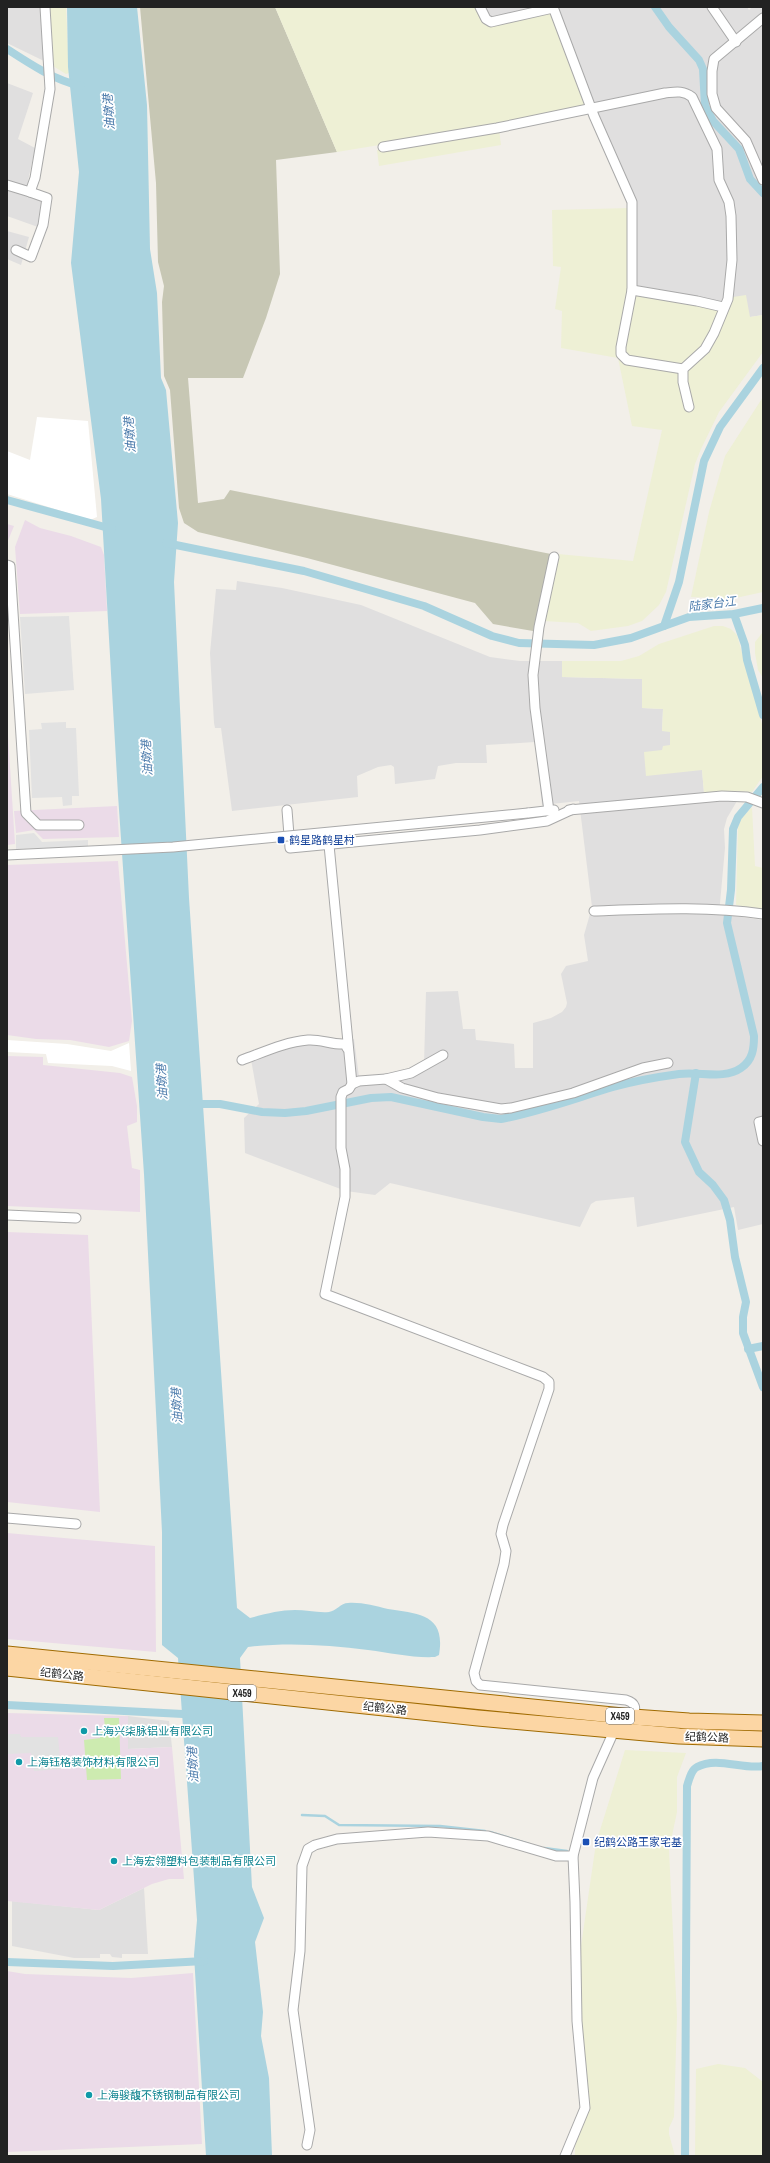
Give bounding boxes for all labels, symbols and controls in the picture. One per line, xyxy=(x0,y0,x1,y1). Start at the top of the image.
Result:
water label: 油墩港 xyxy=(100,91,118,131)
water label: 油墩港 xyxy=(121,414,139,454)
water label: 陆家台江 xyxy=(687,593,739,615)
water label: 油墩港 xyxy=(138,738,156,776)
place label: 鹤星路鹤星村 xyxy=(289,833,355,847)
marker: 鹤星路鹤星村 xyxy=(276,835,286,845)
water label: 油墩港 xyxy=(153,1062,171,1100)
water label: 油墩港 xyxy=(168,1386,186,1424)
street label: 纪鹤公路 xyxy=(39,1665,85,1683)
road number: X459 xyxy=(228,1685,256,1701)
street label: 纪鹤公路 xyxy=(362,1699,408,1717)
road number: X459 xyxy=(606,1708,634,1724)
place label: 上海兴柒脉铝业有限公司 xyxy=(92,1724,213,1738)
marker: 上海兴柒脉铝业有限公司 xyxy=(79,1726,89,1736)
street label: 纪鹤公路 xyxy=(685,1729,729,1745)
water label: 油墩港 xyxy=(184,1745,202,1783)
place label: 上海钰格装饰材料有限公司 xyxy=(27,1755,159,1769)
marker: 上海钰格装饰材料有限公司 xyxy=(14,1757,24,1767)
place label: 纪鹤公路王家宅基 xyxy=(594,1835,682,1849)
marker: 纪鹤公路王家宅基 xyxy=(581,1837,591,1847)
place label: 上海宏翎塑料包装制品有限公司 xyxy=(122,1854,276,1868)
marker: 上海宏翎塑料包装制品有限公司 xyxy=(109,1856,119,1866)
place label: 上海骏馥不锈钢制品有限公司 xyxy=(97,2088,240,2102)
marker: 上海骏馥不锈钢制品有限公司 xyxy=(84,2090,94,2100)

